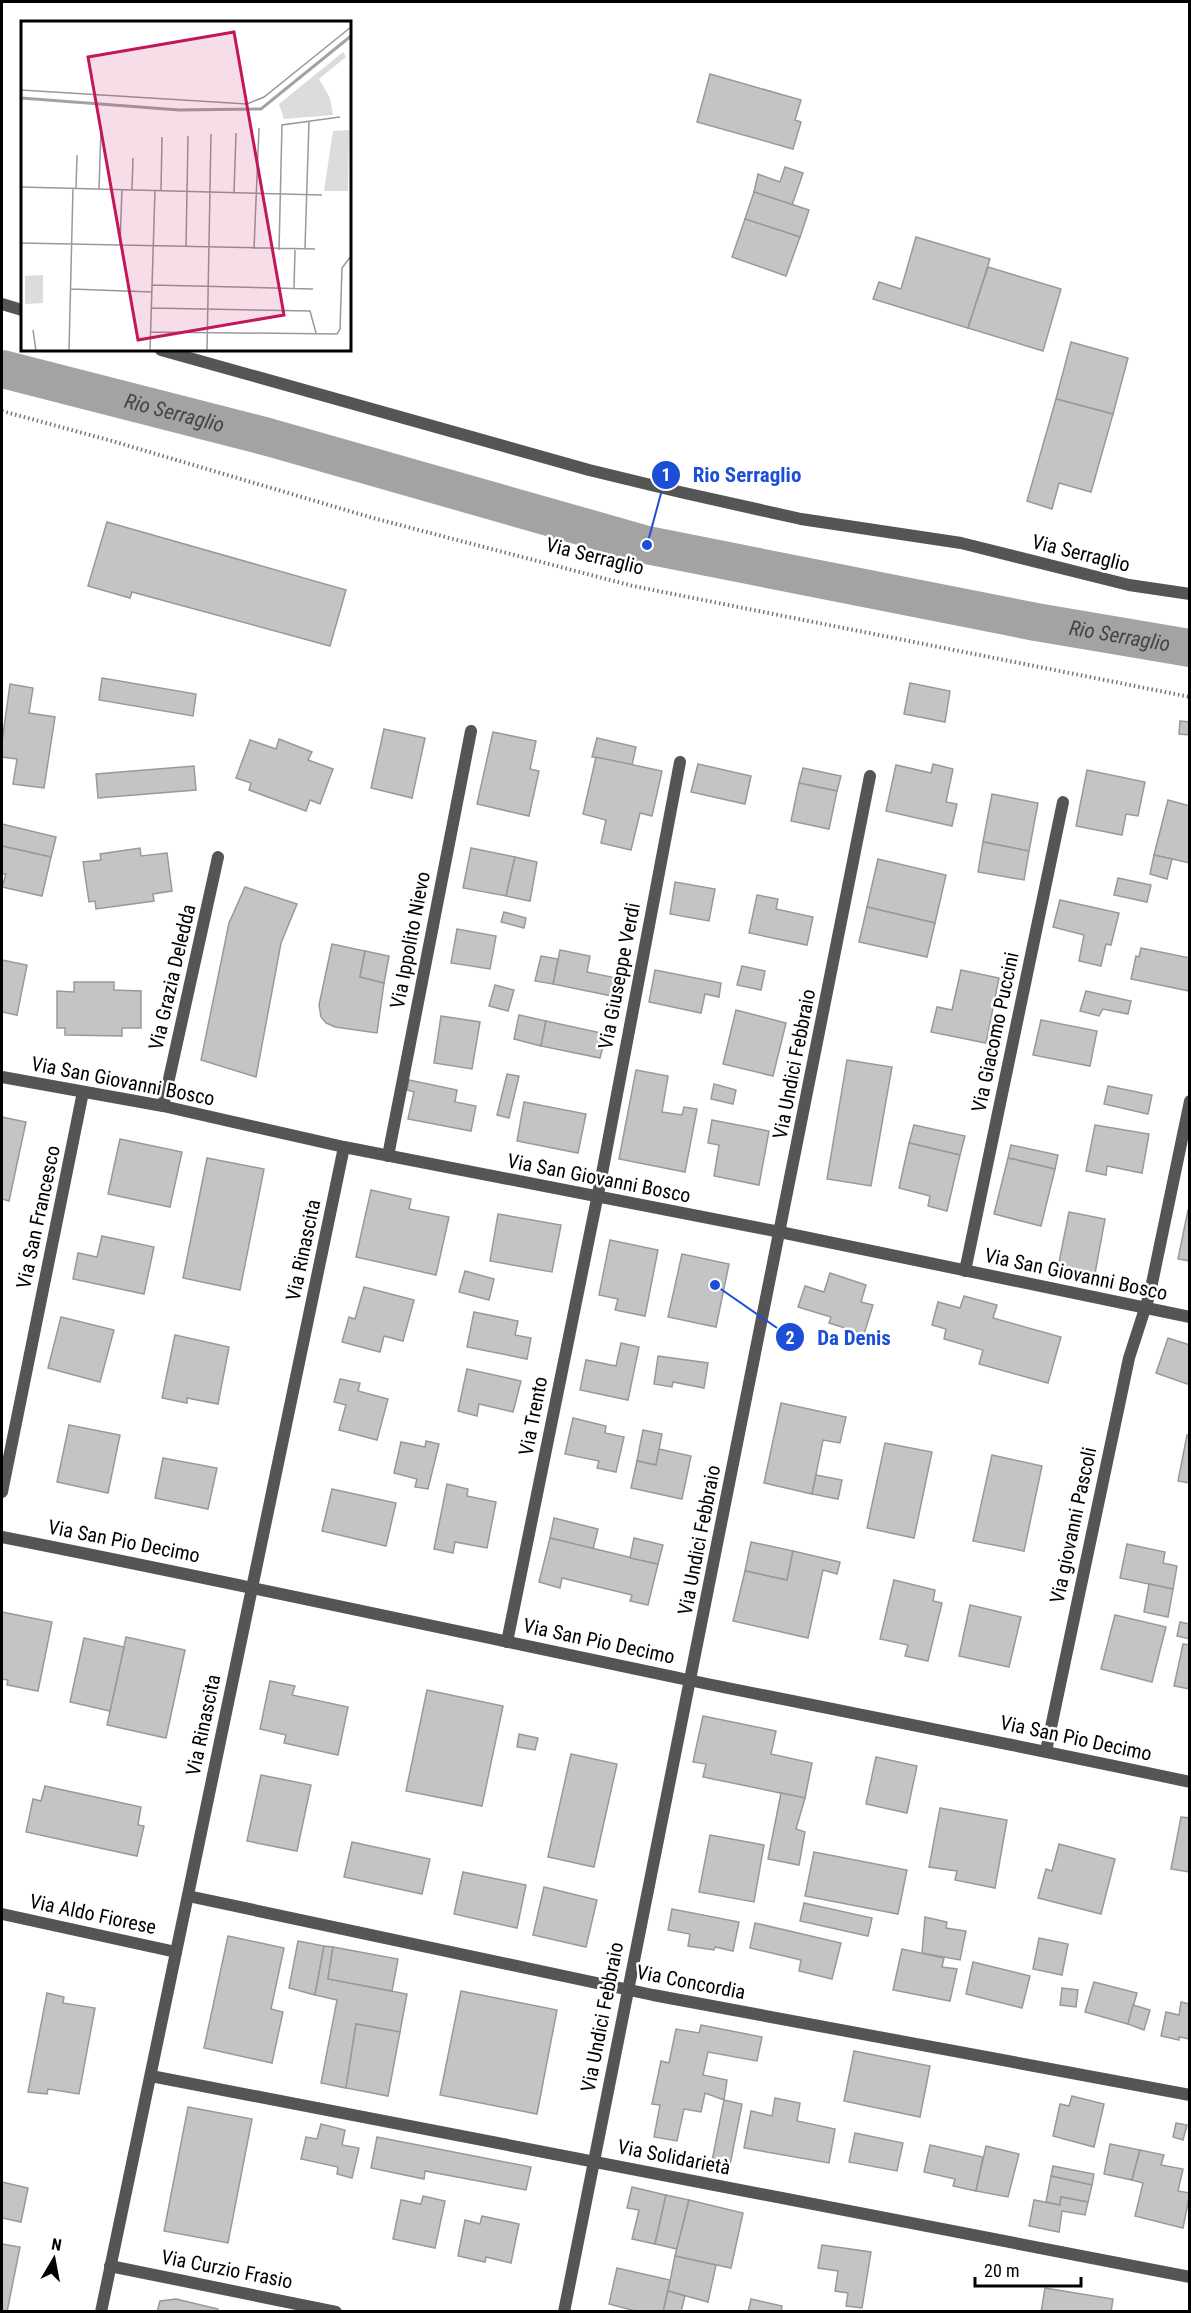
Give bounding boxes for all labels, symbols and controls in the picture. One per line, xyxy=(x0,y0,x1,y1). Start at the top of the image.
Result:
inset map xyxy=(21,21,351,351)
water label: Rio Serraglio xyxy=(122,389,227,437)
callout: Rio Serraglio xyxy=(651,455,813,494)
text: Rio Serraglio xyxy=(693,463,801,487)
text: 1 xyxy=(661,464,671,485)
street label: Via Serraglio xyxy=(1029,529,1133,577)
street label: Via Serraglio xyxy=(543,532,647,580)
water label: Rio Serraglio xyxy=(1067,616,1172,656)
street label: Via Ippolito Nievo xyxy=(385,870,435,1010)
street label: Via Giuseppe Verdi xyxy=(593,901,645,1051)
street label: Via Grazia Deledda xyxy=(144,902,200,1052)
street label: Via Giacomo Puccini xyxy=(966,950,1024,1114)
street label: Via Undici Febbraio xyxy=(768,987,820,1141)
street label: Via San Giovanni Bosco xyxy=(29,1051,217,1111)
street label: Via San Francesco xyxy=(11,1143,65,1291)
street label: Via San Giovanni Bosco xyxy=(505,1148,693,1208)
street label: Via Rinascita xyxy=(281,1197,325,1303)
street label: Via San Giovanni Bosco xyxy=(982,1243,1170,1305)
callout: Da Denis xyxy=(775,1318,903,1357)
text: Da Denis xyxy=(817,1326,891,1350)
text: 2 xyxy=(785,1327,795,1348)
street label: Via Trento xyxy=(514,1374,552,1458)
street label: Via giovanni Pascoli xyxy=(1045,1445,1101,1605)
street label: Via Undici Febbraio xyxy=(673,1463,725,1617)
street label: Via San Pio Decimo xyxy=(46,1515,202,1567)
street label: Via San Pio Decimo xyxy=(521,1613,677,1669)
street label: Via Rinascita xyxy=(181,1672,225,1778)
street label: Via San Pio Decimo xyxy=(998,1710,1154,1766)
street label: Via Aldo Fiorese xyxy=(28,1889,158,1939)
street label: Via Undici Febbraio xyxy=(576,1940,628,2094)
street label: Via Concordia xyxy=(635,1960,747,2004)
street label: Via Solidarietà xyxy=(615,2134,733,2180)
north arrow xyxy=(24,2229,84,2289)
text: N xyxy=(50,2235,63,2255)
street label: Via Curzio Frasio xyxy=(159,2244,295,2294)
scale bar xyxy=(975,2250,1082,2288)
text: 20 m xyxy=(984,2260,1019,2281)

